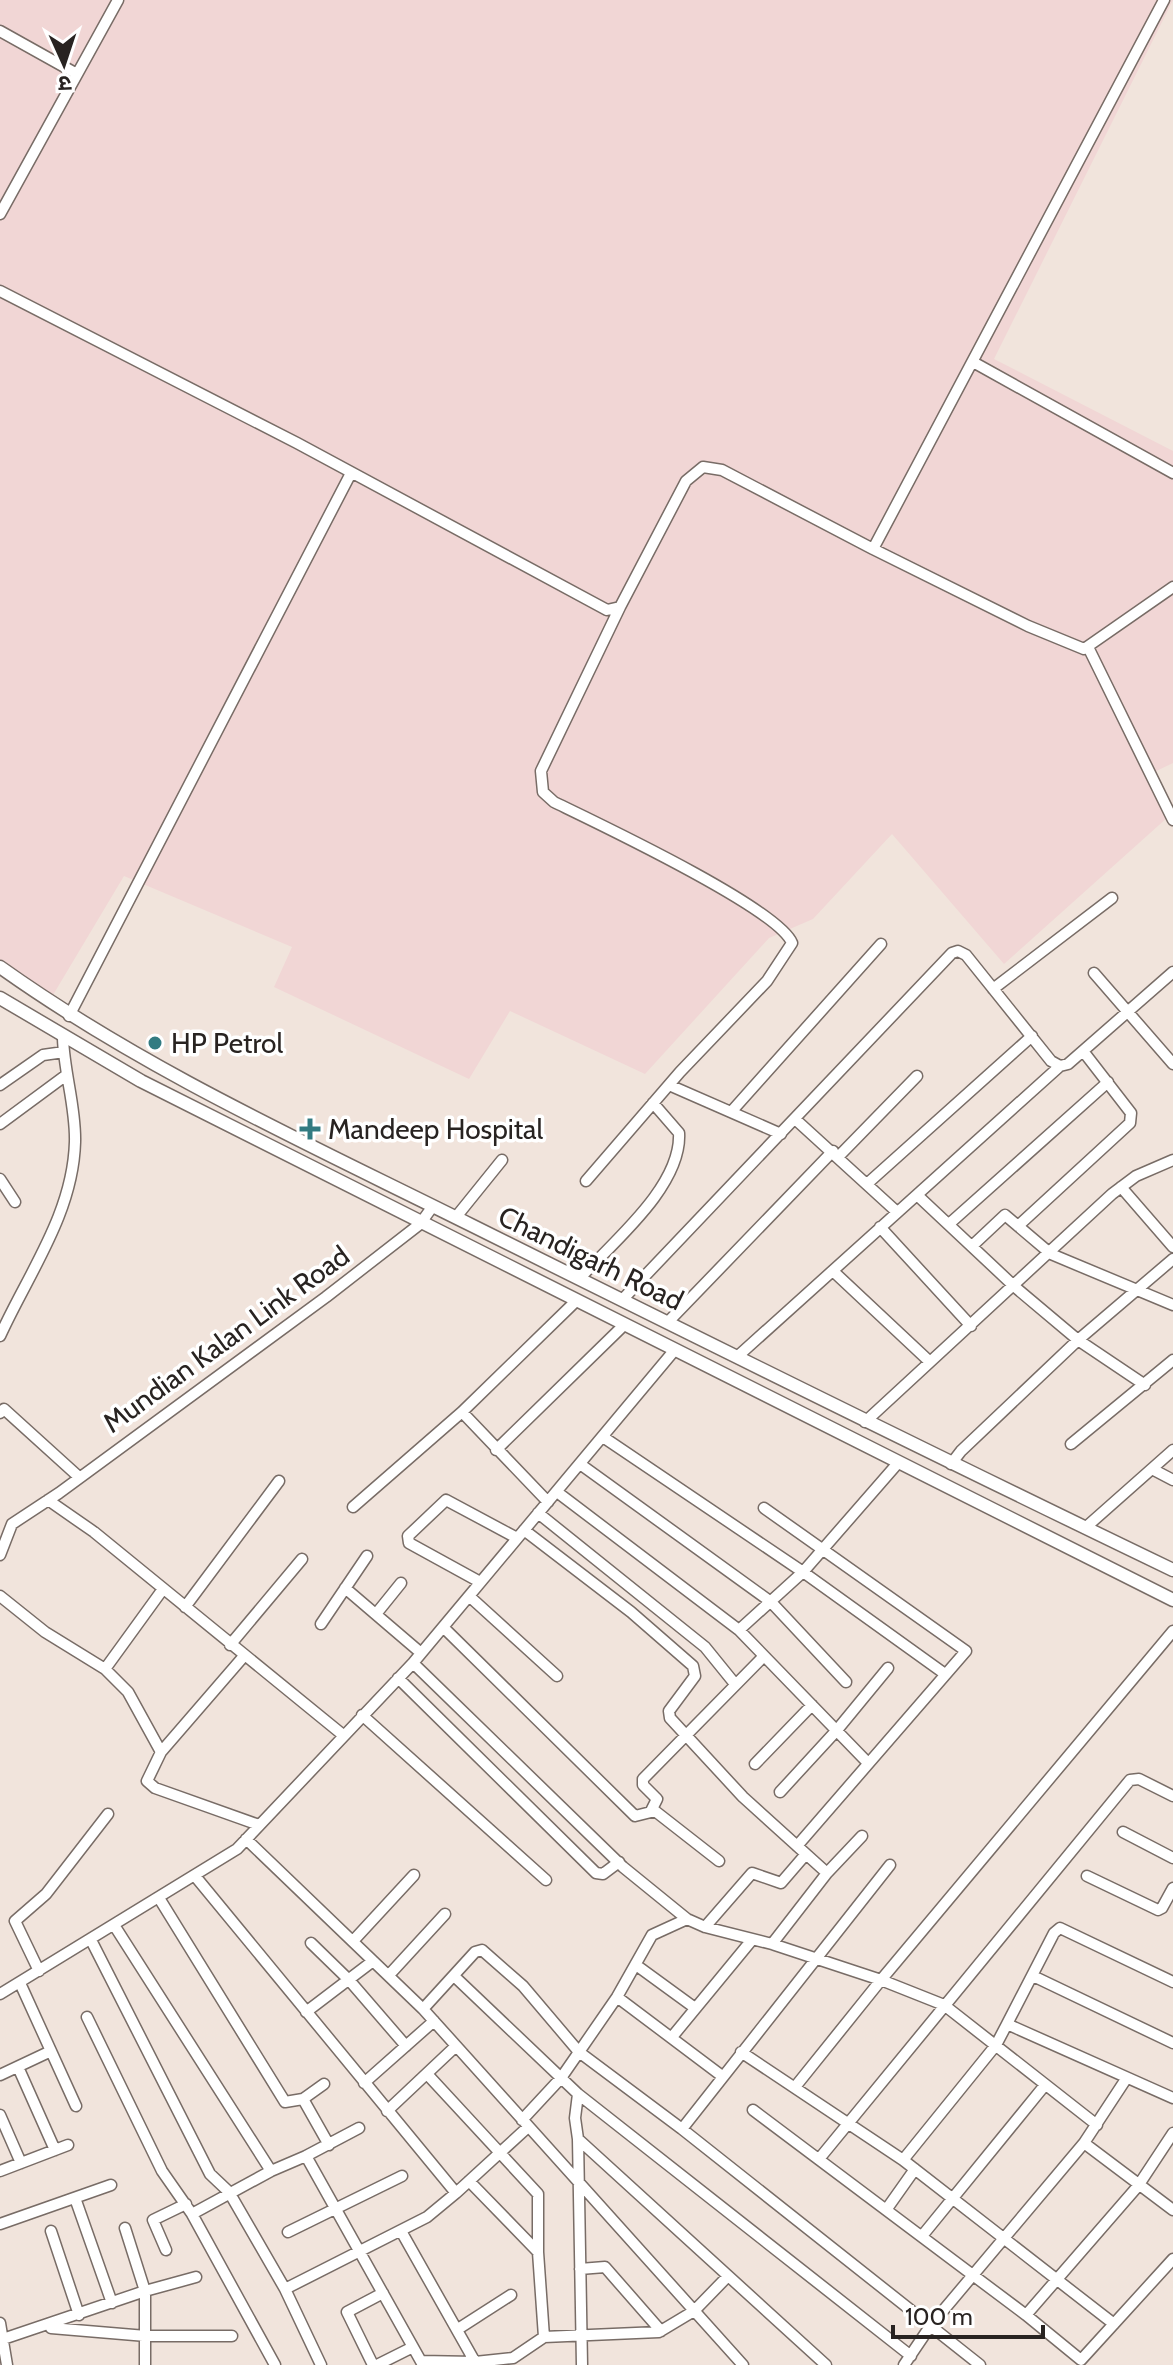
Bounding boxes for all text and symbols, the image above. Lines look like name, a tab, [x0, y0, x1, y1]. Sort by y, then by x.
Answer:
north arrow	[24, 24, 104, 104]
text: उ	[57, 70, 72, 97]
place label: HP Petrol	[171, 1026, 283, 1060]
marker: HP Petrol	[146, 1034, 164, 1052]
place label: Mandeep Hospital	[328, 1112, 544, 1146]
marker: Mandeep Hospital	[299, 1118, 321, 1140]
street label: Chandigarh Road	[493, 1199, 689, 1317]
street label: Mundian Kalan Link Road	[96, 1238, 356, 1440]
scale bar	[893, 2289, 1043, 2339]
text: 100 m	[905, 2302, 973, 2331]

